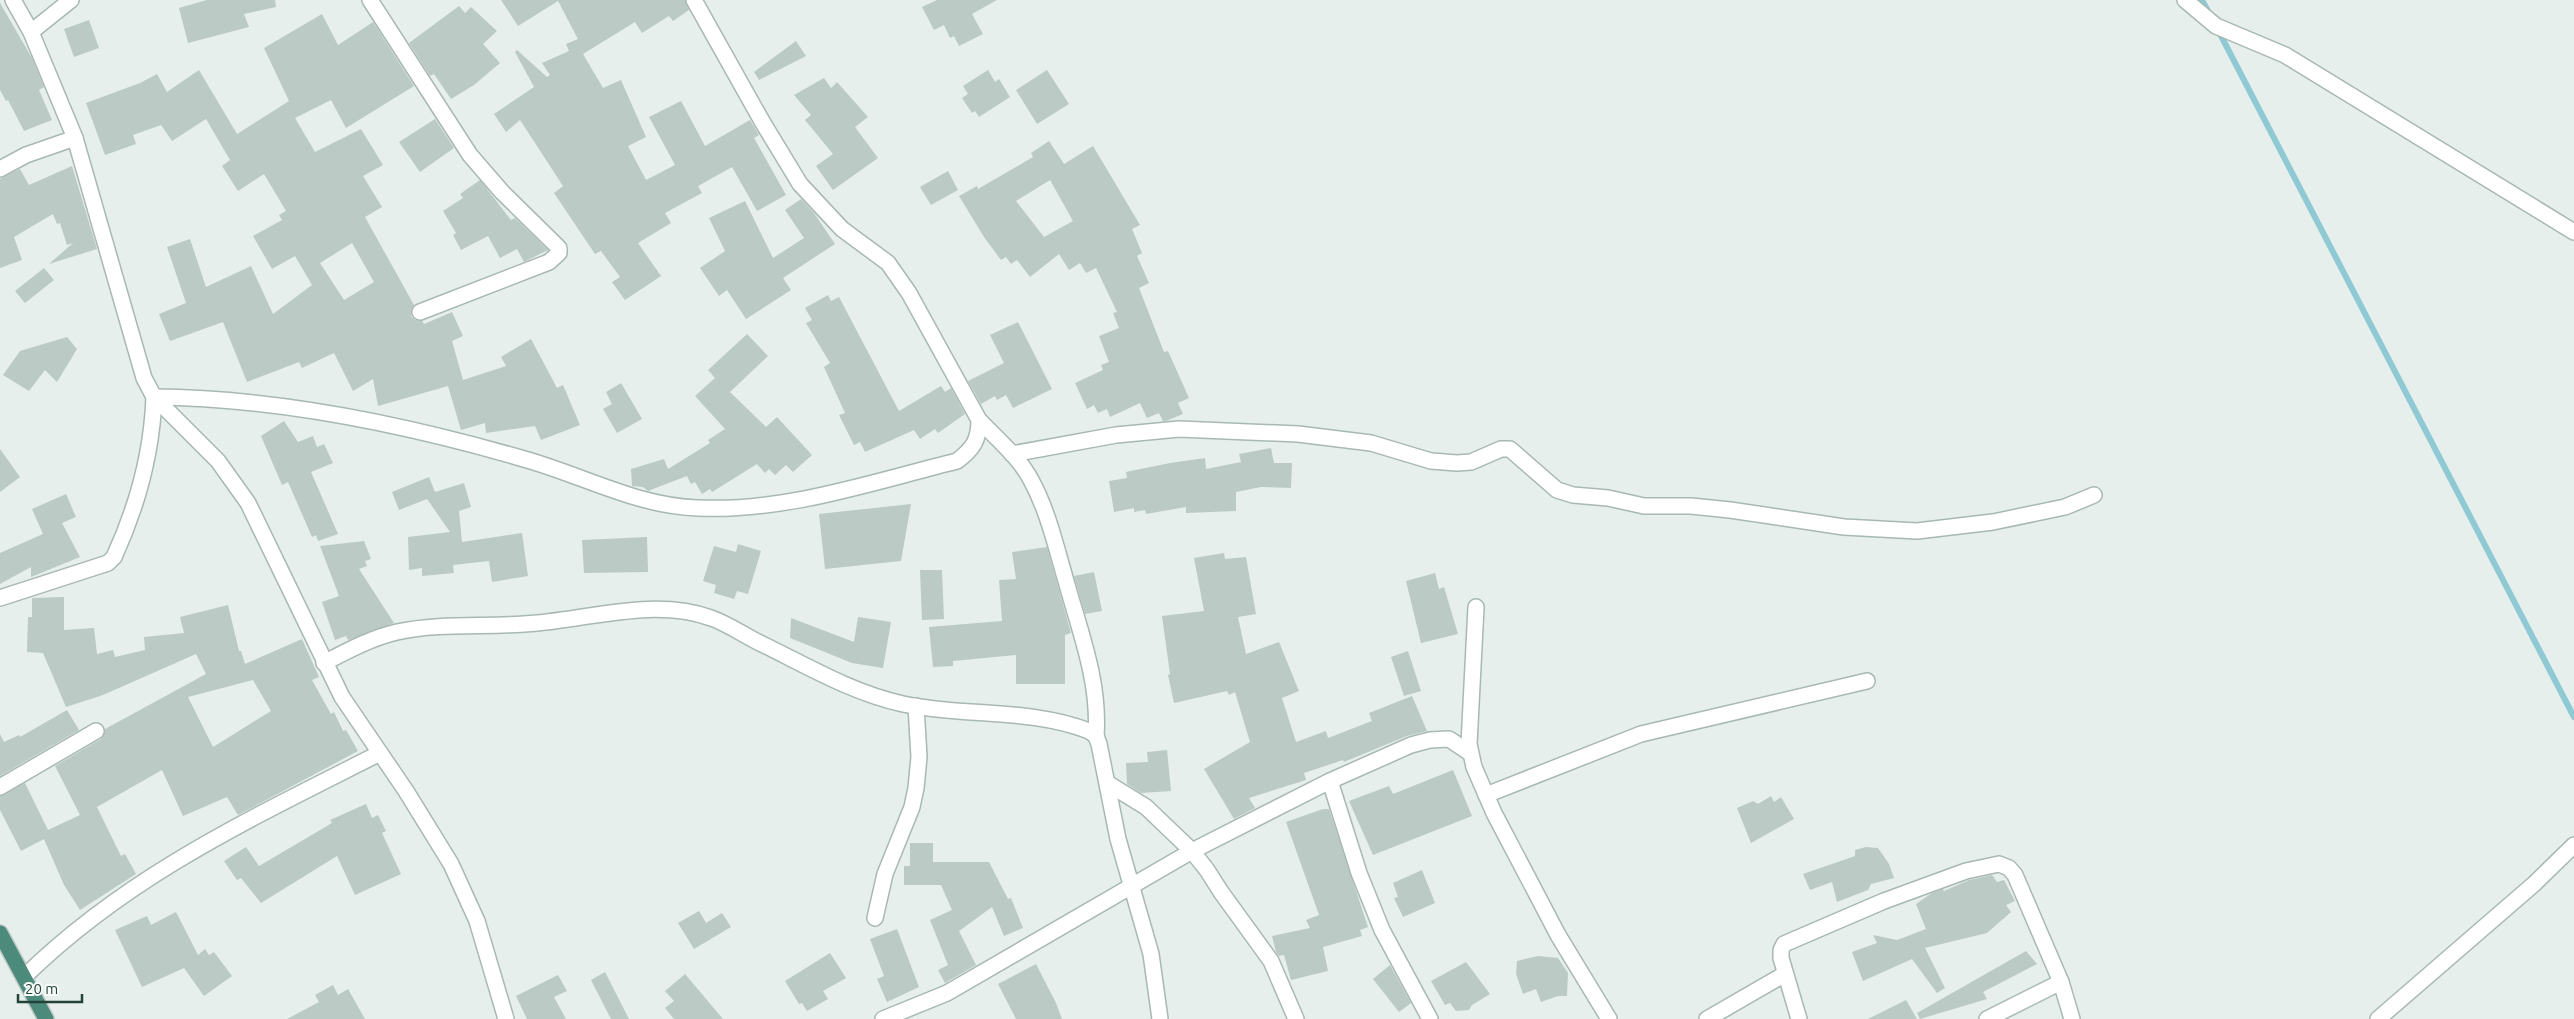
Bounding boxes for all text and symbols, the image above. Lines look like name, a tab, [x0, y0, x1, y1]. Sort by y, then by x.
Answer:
scale bar	[18, 972, 81, 1004]
text: 20 m	[25, 980, 58, 997]

